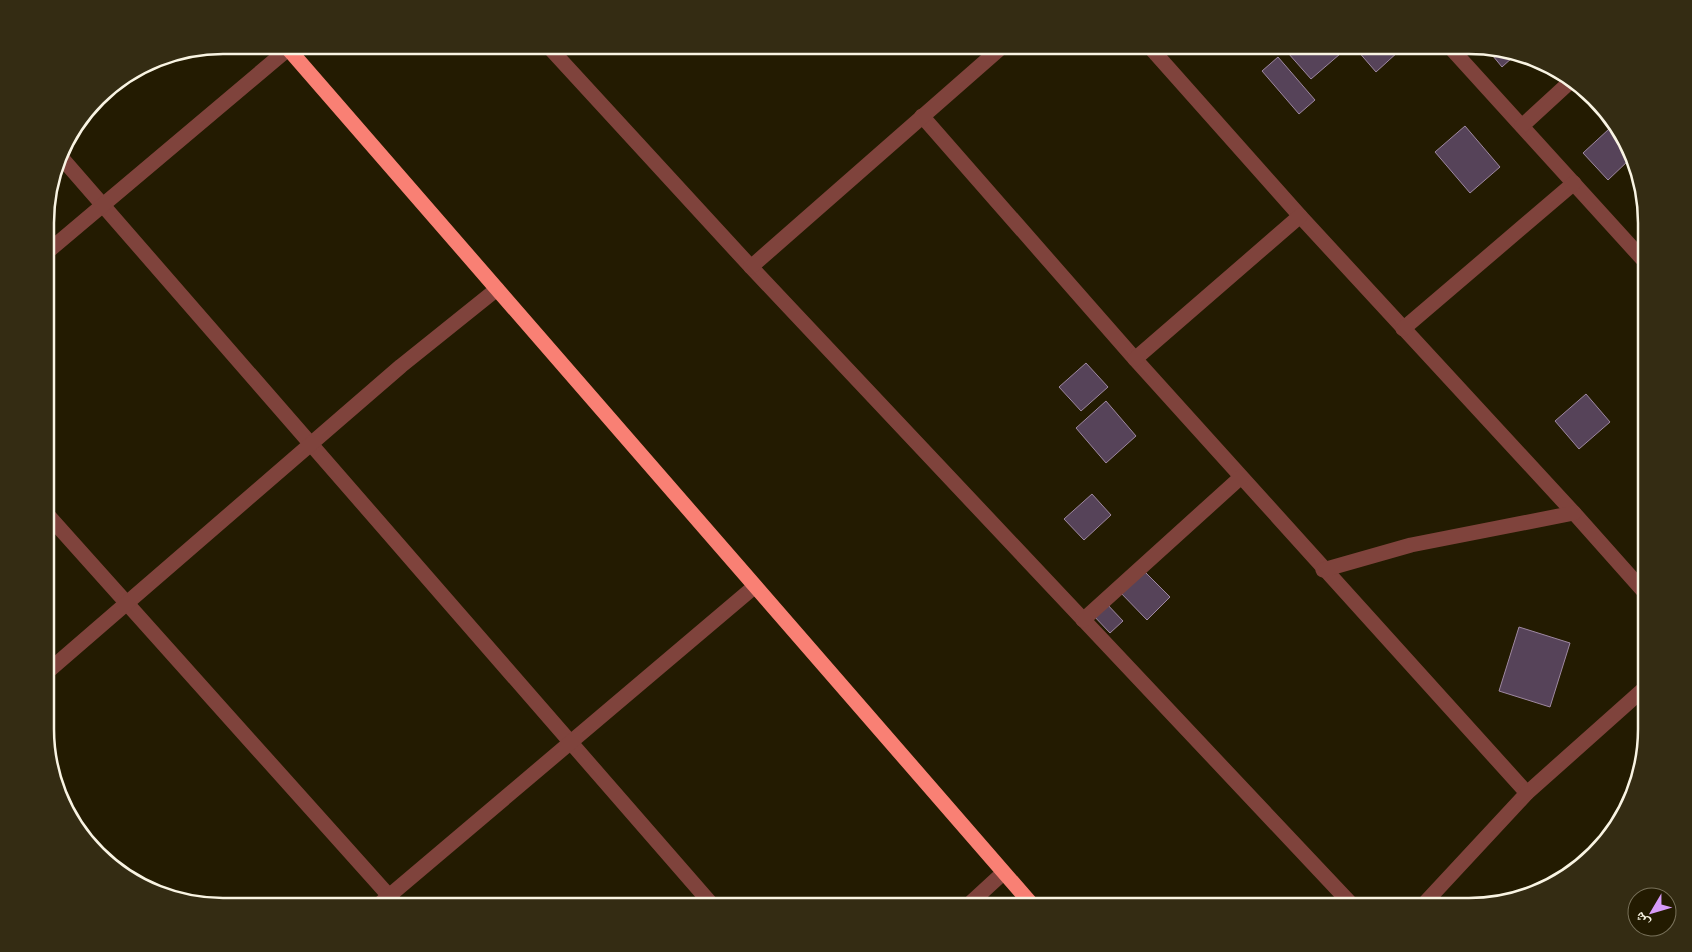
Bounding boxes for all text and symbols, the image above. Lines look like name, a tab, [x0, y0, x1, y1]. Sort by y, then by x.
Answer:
north arrow	[1627, 887, 1677, 937]
text: ش	[1630, 908, 1653, 931]

